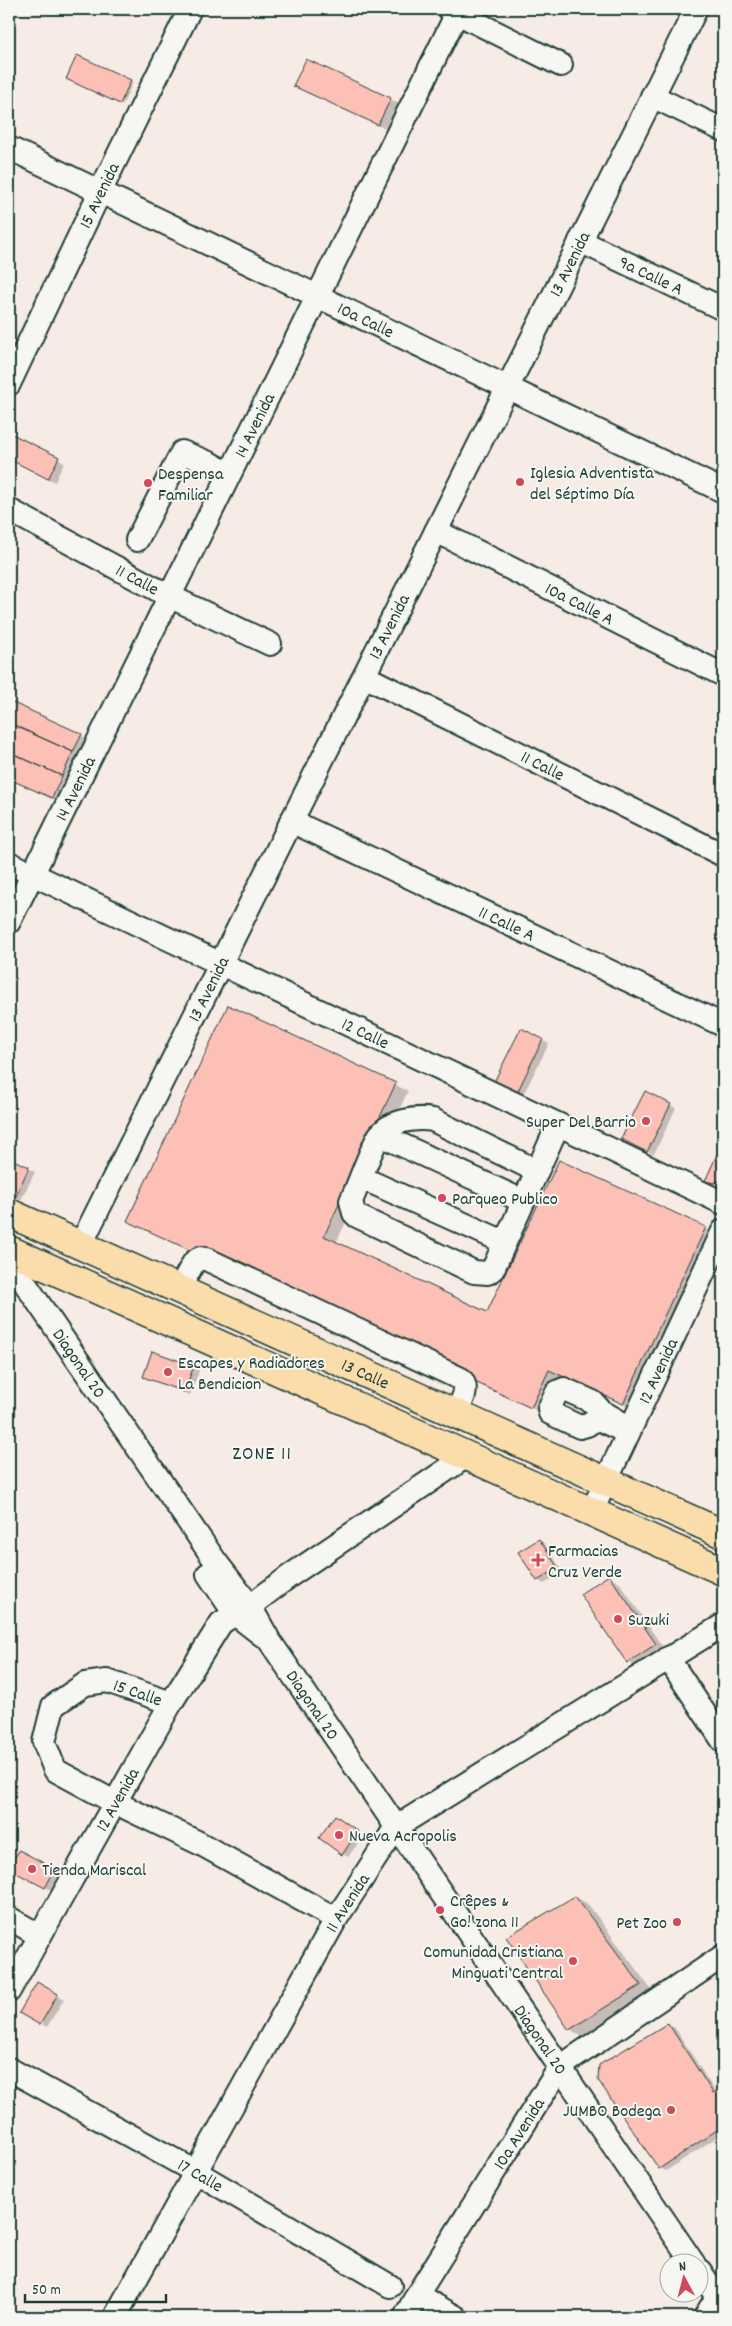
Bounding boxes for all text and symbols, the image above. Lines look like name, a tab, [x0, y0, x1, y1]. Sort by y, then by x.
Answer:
street label: 15 Avenida	[74, 159, 128, 233]
street label: 13 Avenida	[545, 228, 598, 302]
street label: 9a Calle A	[614, 251, 687, 303]
street label: 10a Calle	[332, 297, 397, 346]
street label: 14 Avenida	[230, 389, 283, 463]
place label: Iglesia Adventista del Séptimo Día	[530, 462, 654, 508]
place label: Despensa Familiar	[158, 463, 224, 509]
marker: Iglesia Adventista del Séptimo Día	[514, 476, 526, 488]
marker: Despensa Familiar	[142, 477, 154, 489]
street label: 11 Calle	[110, 559, 163, 603]
street label: 10a Calle A	[540, 578, 618, 633]
street label: 13 Avenida	[364, 590, 418, 664]
street label: 11 Calle	[516, 746, 568, 789]
street label: 14 Avenida	[51, 752, 104, 826]
street label: 11 Calle A	[474, 901, 539, 949]
street label: 13 Avenida	[184, 953, 237, 1027]
street label: 12 Calle	[337, 1013, 392, 1057]
place label: Super Del Barrio	[526, 1111, 636, 1136]
marker: Super Del Barrio	[640, 1115, 652, 1127]
place label: Parqueo Publico	[452, 1188, 558, 1213]
marker: Parqueo Publico	[436, 1192, 448, 1204]
street label: Diagonal 20	[45, 1325, 110, 1405]
street label: 12 Avenida	[634, 1334, 686, 1409]
place label: Escapes y Radiadores La Bendicion	[178, 1352, 325, 1398]
street label: 13 Calle	[337, 1354, 393, 1397]
marker: Escapes y Radiadores La Bendicion	[162, 1366, 174, 1378]
district label: ZONE 11	[232, 1441, 292, 1469]
place label: Farmacias Cruz Verde	[548, 1540, 622, 1586]
marker: Farmacias Cruz Verde	[532, 1554, 544, 1566]
place label: Suzuki	[628, 1609, 669, 1634]
marker: Suzuki	[612, 1613, 624, 1625]
street label: Diagonal 20	[278, 1666, 344, 1746]
street label: 15 Calle	[109, 1674, 165, 1714]
street label: 12 Avenida	[91, 1763, 147, 1837]
place label: Nueva Acropolis	[349, 1825, 457, 1850]
marker: Nueva Acropolis	[333, 1829, 345, 1841]
place label: Tienda Mariscal	[42, 1859, 147, 1884]
marker: Tienda Mariscal	[26, 1863, 38, 1875]
street label: 11 Avenida	[321, 1869, 378, 1938]
place label: Crêpes & Go! zona 11	[450, 1890, 519, 1936]
marker: Crêpes & Go! zona 11	[434, 1904, 446, 1916]
place label: Pet Zoo	[616, 1912, 667, 1937]
marker: Pet Zoo	[671, 1916, 683, 1928]
place label: Comunidad Cristiana Minguati Central	[423, 1941, 564, 1987]
marker: Comunidad Cristiana Minguati Central	[567, 1955, 579, 1967]
street label: Diagonal 20	[506, 2001, 572, 2081]
street label: 10a Avenida	[489, 2094, 553, 2175]
place label: JUMBO Bodega	[563, 2100, 662, 2125]
marker: JUMBO Bodega	[665, 2104, 677, 2116]
street label: 17 Calle	[172, 2154, 227, 2200]
north arrow	[660, 2254, 710, 2304]
text: N	[678, 2257, 687, 2277]
scale bar	[25, 2271, 166, 2303]
text: 50 m	[32, 2280, 61, 2302]

